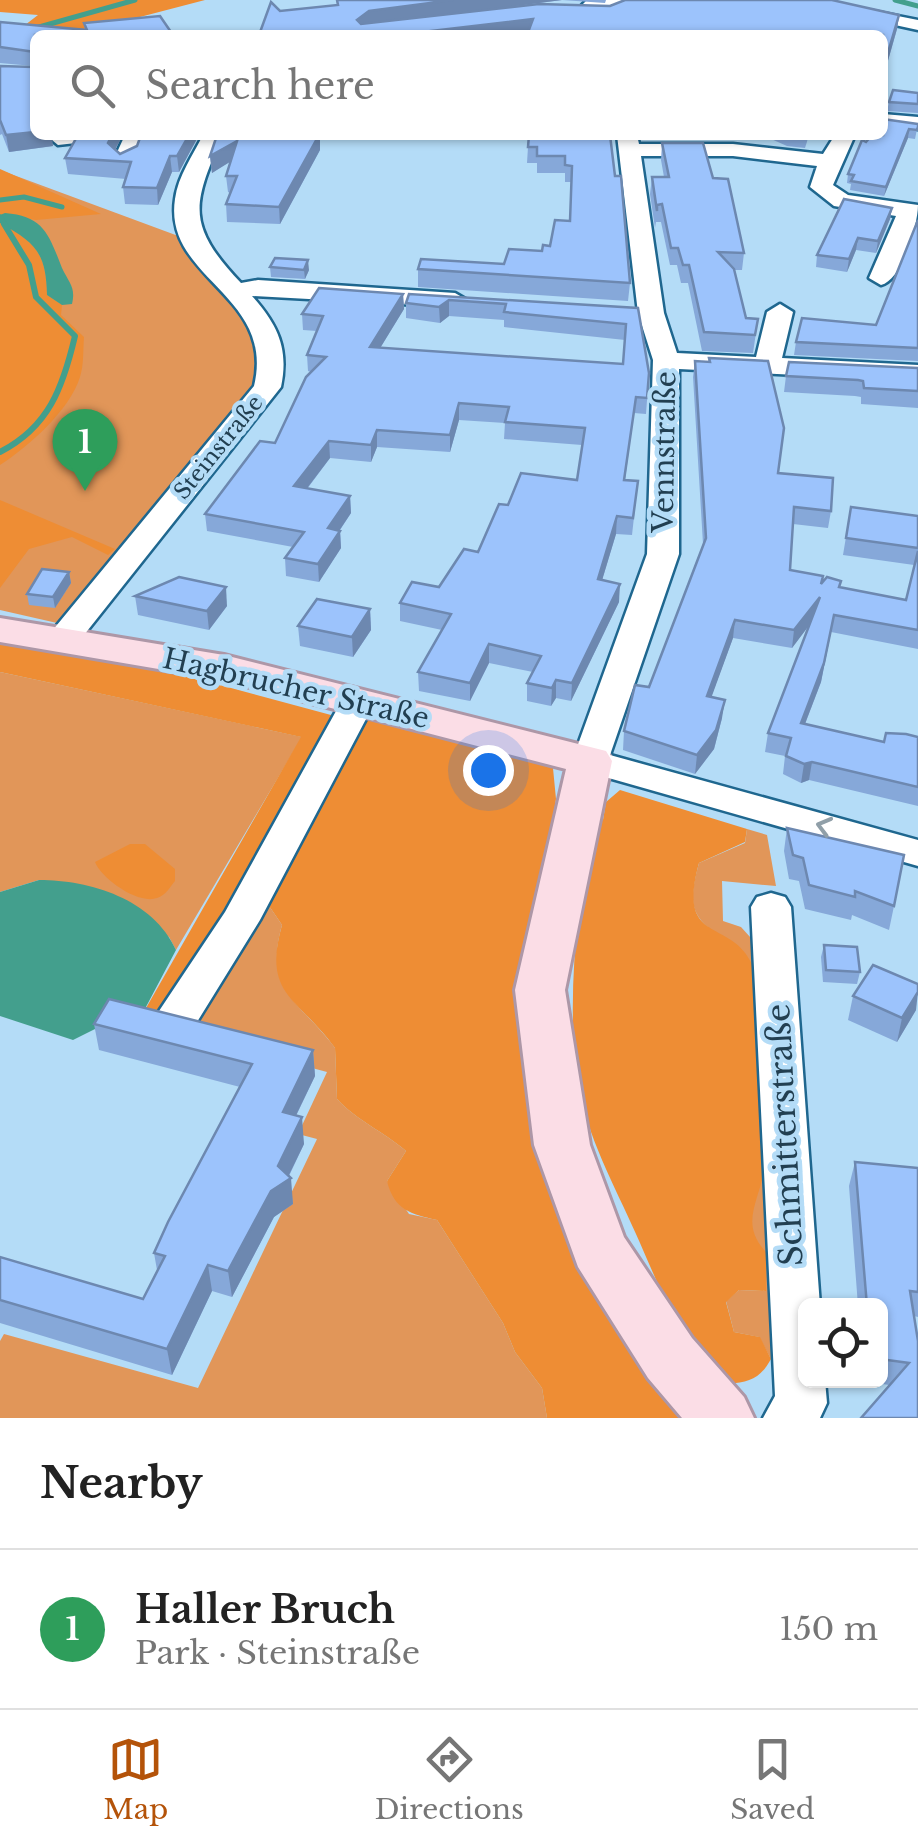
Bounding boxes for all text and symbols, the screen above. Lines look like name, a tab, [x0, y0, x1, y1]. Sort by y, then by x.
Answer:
search box	[30, 30, 888, 140]
icon: search	[65, 58, 120, 113]
text: Search here	[145, 62, 375, 109]
street label: Vennstraße	[646, 371, 683, 534]
street label: Steinstraße	[168, 390, 269, 505]
pin: 1	[52, 408, 118, 491]
street label: Hagbrucher Straße	[159, 641, 432, 736]
your location	[463, 745, 514, 796]
one-way arrow	[816, 817, 833, 838]
street label: Schmitterstraße	[758, 1003, 812, 1267]
map controls	[798, 1298, 888, 1388]
button: locate	[798, 1298, 888, 1388]
text: Nearby	[40, 1457, 203, 1509]
text: Haller Bruch	[135, 1586, 395, 1633]
text: 1	[66, 1609, 79, 1649]
text: 150 m	[779, 1609, 878, 1649]
text: Park · Steinstraße	[135, 1633, 420, 1673]
tab: Map	[103, 1732, 168, 1827]
tab: Directions	[375, 1732, 524, 1827]
tab: Saved	[730, 1732, 815, 1827]

